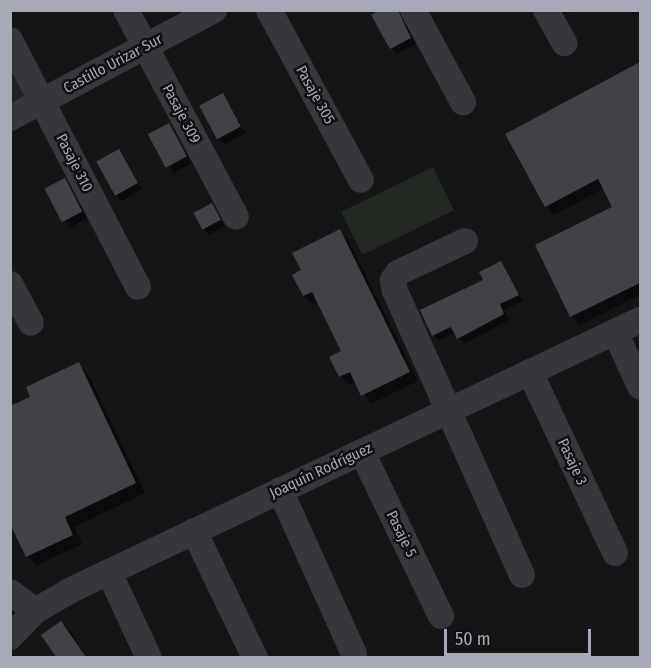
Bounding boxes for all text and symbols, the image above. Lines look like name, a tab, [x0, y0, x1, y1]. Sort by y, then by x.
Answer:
street label: Castillo Urizar Sur	[61, 30, 165, 98]
street label: Pasaje 305	[292, 63, 338, 127]
street label: Pasaje 309	[158, 81, 204, 147]
street label: Pasaje 310	[52, 131, 96, 195]
street label: Pasaje 3	[553, 436, 591, 488]
street label: Joaquín Rodríguez	[267, 439, 375, 503]
street label: Pasaje 5	[382, 508, 420, 560]
scale bar	[447, 617, 594, 655]
text: 50 m	[455, 628, 491, 650]

